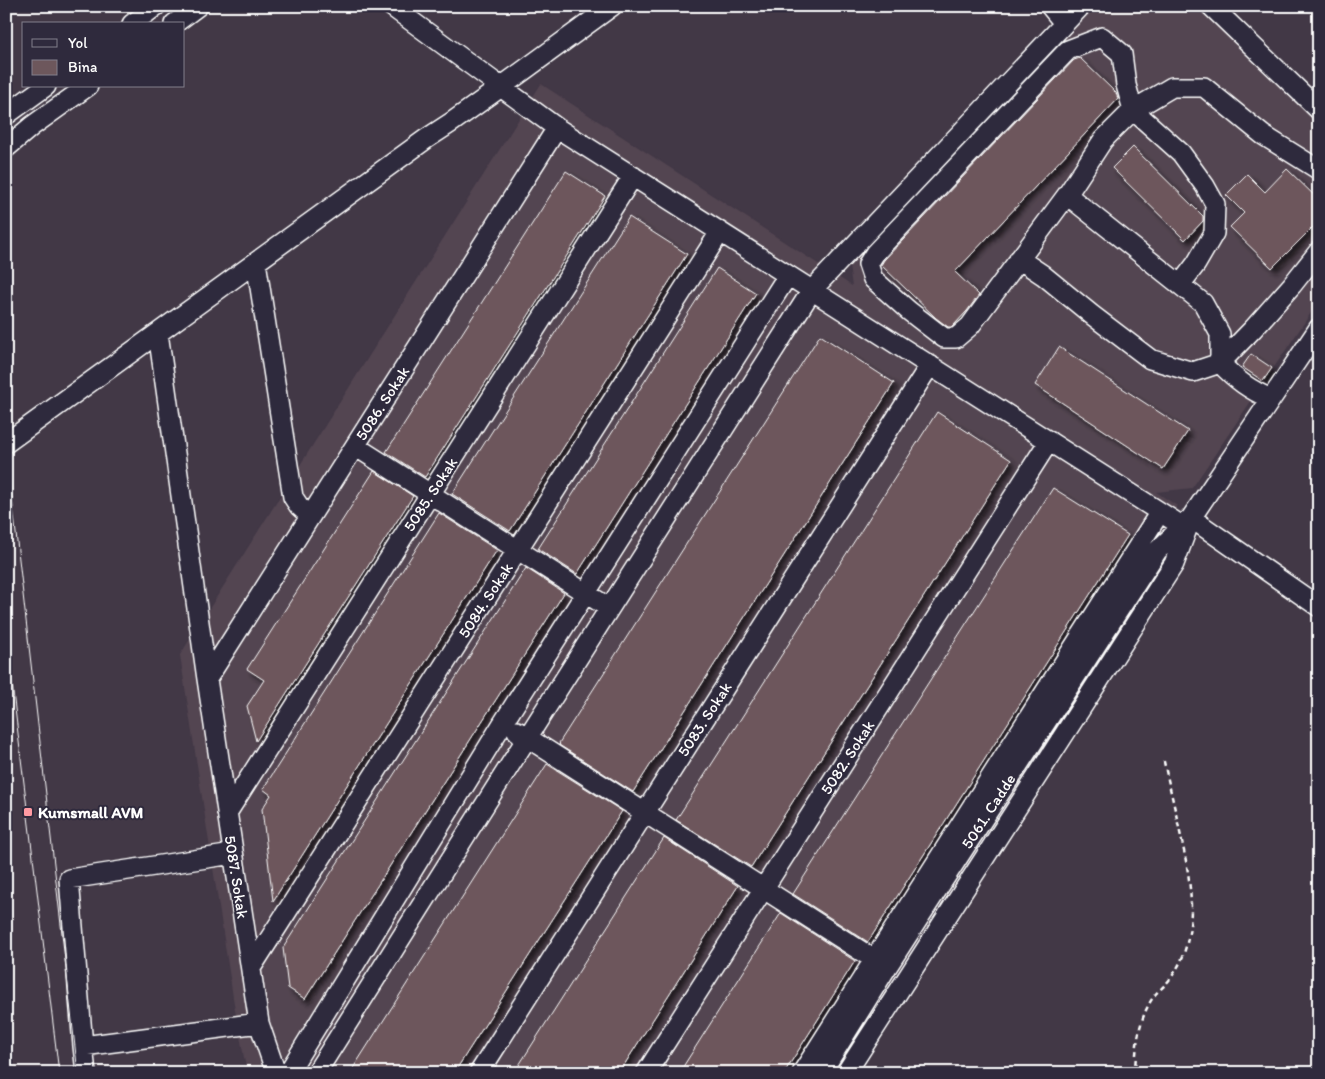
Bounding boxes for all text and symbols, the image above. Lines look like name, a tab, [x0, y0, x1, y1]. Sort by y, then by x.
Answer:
legend	[22, 22, 185, 88]
text: Yol	[68, 34, 88, 52]
text: Bina	[68, 58, 98, 76]
street label: 5086. Sokak	[351, 363, 413, 444]
street label: 5085. Sokak	[399, 454, 461, 535]
street label: 5084. Sokak	[454, 559, 517, 641]
street label: 5083. Sokak	[673, 679, 735, 760]
street label: 5082. Sokak	[816, 717, 878, 798]
street label: 5061. Cadde	[957, 770, 1020, 852]
place label: Kumsmall AVM	[38, 803, 144, 822]
marker: Kumsmall AVM	[22, 806, 34, 818]
street label: 5087. Sokak	[221, 834, 252, 920]

